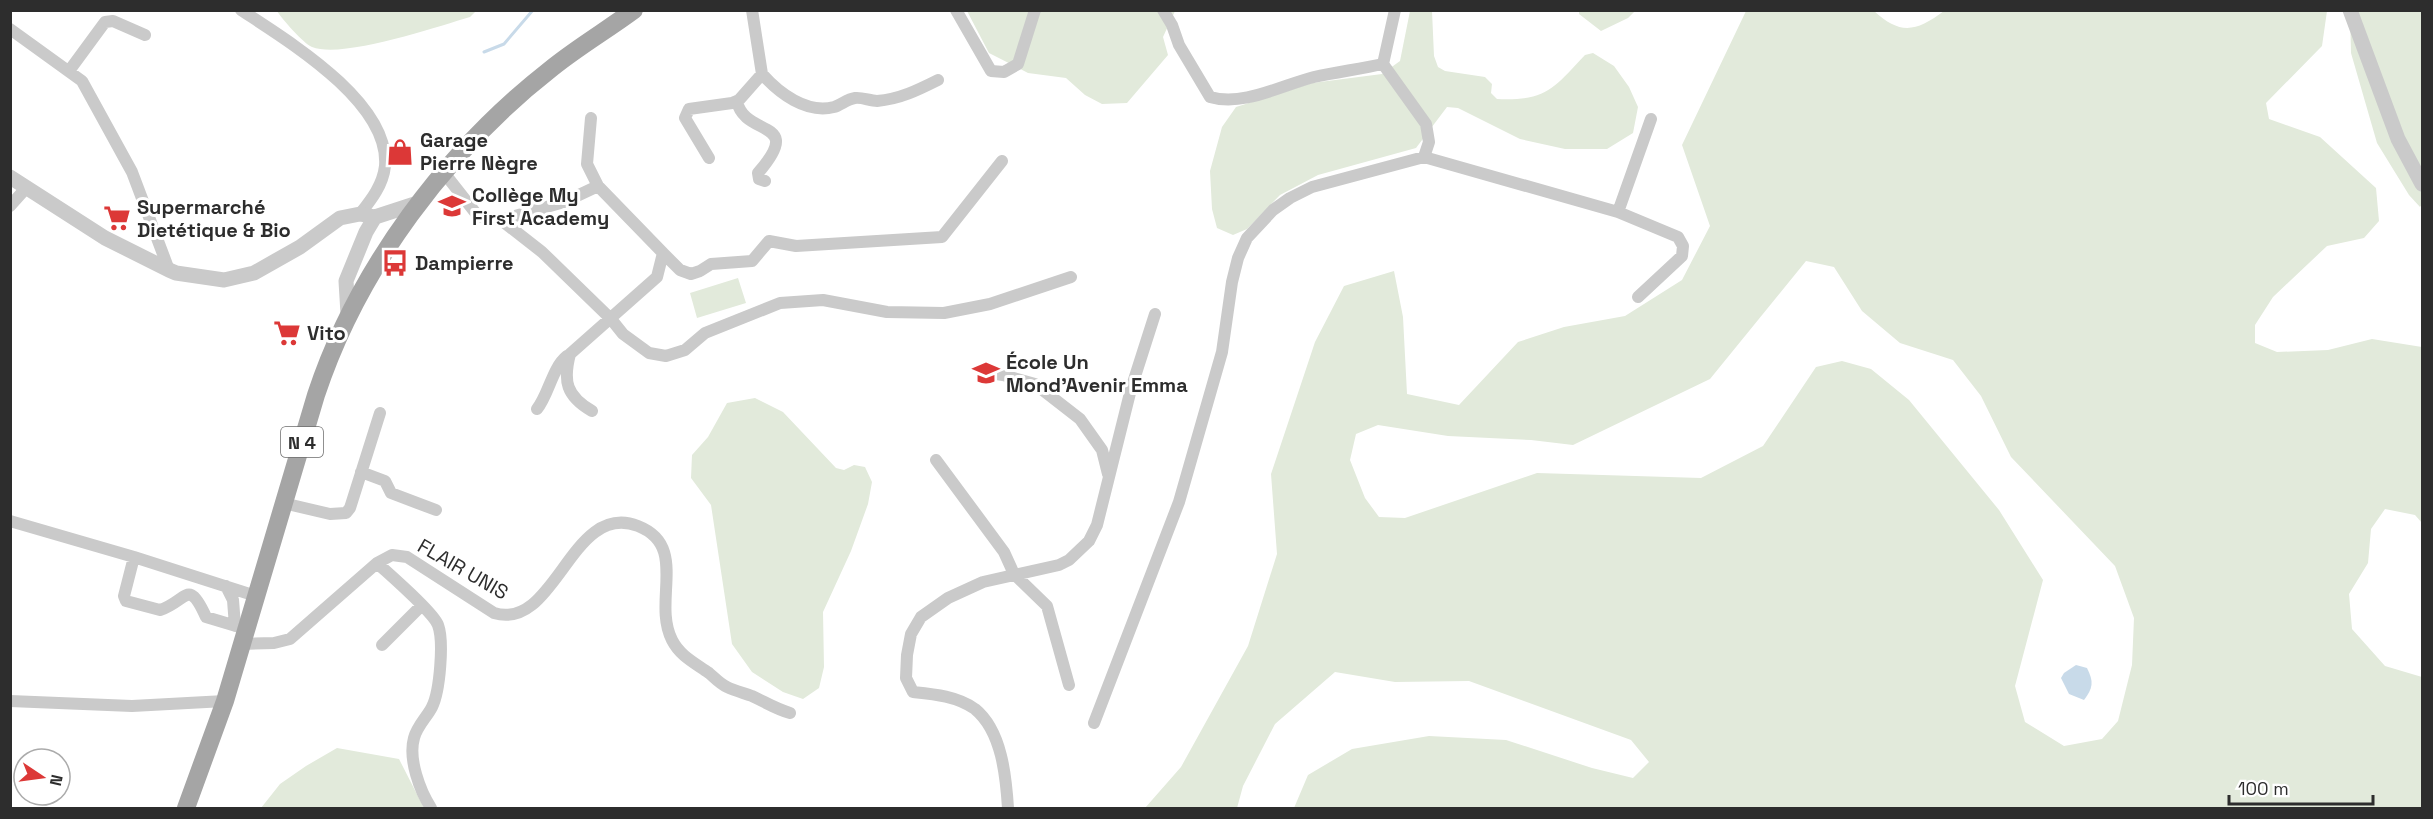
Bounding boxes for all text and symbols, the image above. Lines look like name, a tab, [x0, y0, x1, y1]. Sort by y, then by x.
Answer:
place label: Garage Pierre Nègre	[420, 127, 538, 176]
shop icon: Garage Pierre Nègre	[385, 137, 415, 167]
place label: Collège My First Academy	[472, 182, 609, 231]
school or university icon: Collège My First Academy	[437, 191, 467, 221]
place label: Supermarché Dietétique & Bio	[137, 194, 291, 243]
supermarket icon: Supermarché Dietétique & Bio	[102, 203, 132, 233]
bus stop icon: Dampierre	[380, 248, 410, 278]
place label: Dampierre	[415, 250, 514, 276]
supermarket icon: Vito	[272, 318, 302, 348]
place label: Vito	[307, 320, 346, 346]
place label: École Un Mond'Avenir Emma	[1006, 349, 1188, 398]
school or university icon: École Un Mond'Avenir Emma	[971, 358, 1001, 388]
road number: N 4	[281, 427, 323, 457]
street label: FLAIR UNIS	[413, 533, 513, 605]
north arrow	[12, 747, 72, 807]
scale bar	[2229, 768, 2373, 806]
text: N	[45, 773, 68, 788]
text: 100 m	[2238, 777, 2289, 800]

